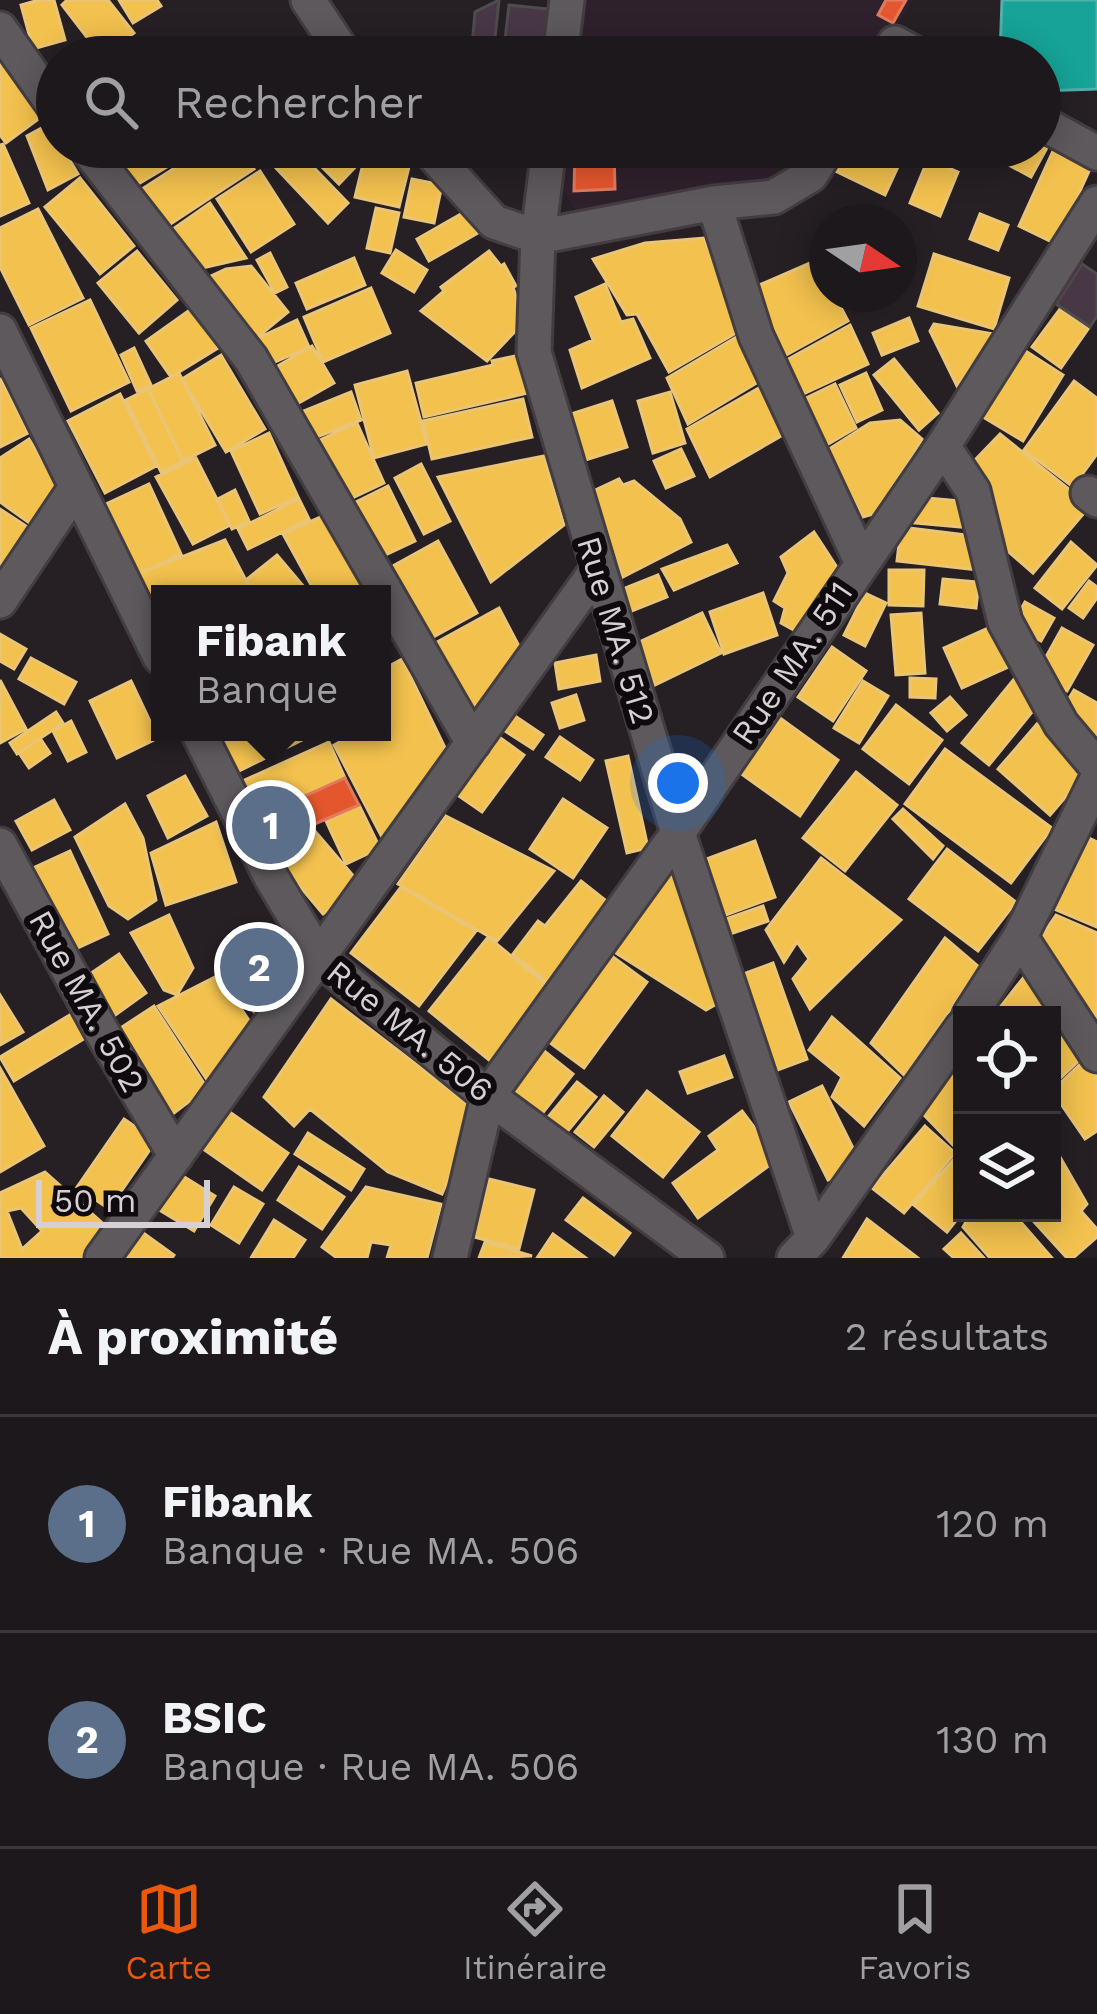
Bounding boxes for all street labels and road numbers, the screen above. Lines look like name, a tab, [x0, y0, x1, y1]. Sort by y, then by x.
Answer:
street label: Rue MA. 512	[569, 532, 663, 728]
street label: Rue MA. 511	[723, 574, 861, 752]
street label: Rue MA. 502	[21, 903, 153, 1099]
street label: Rue MA. 506	[319, 952, 501, 1110]

